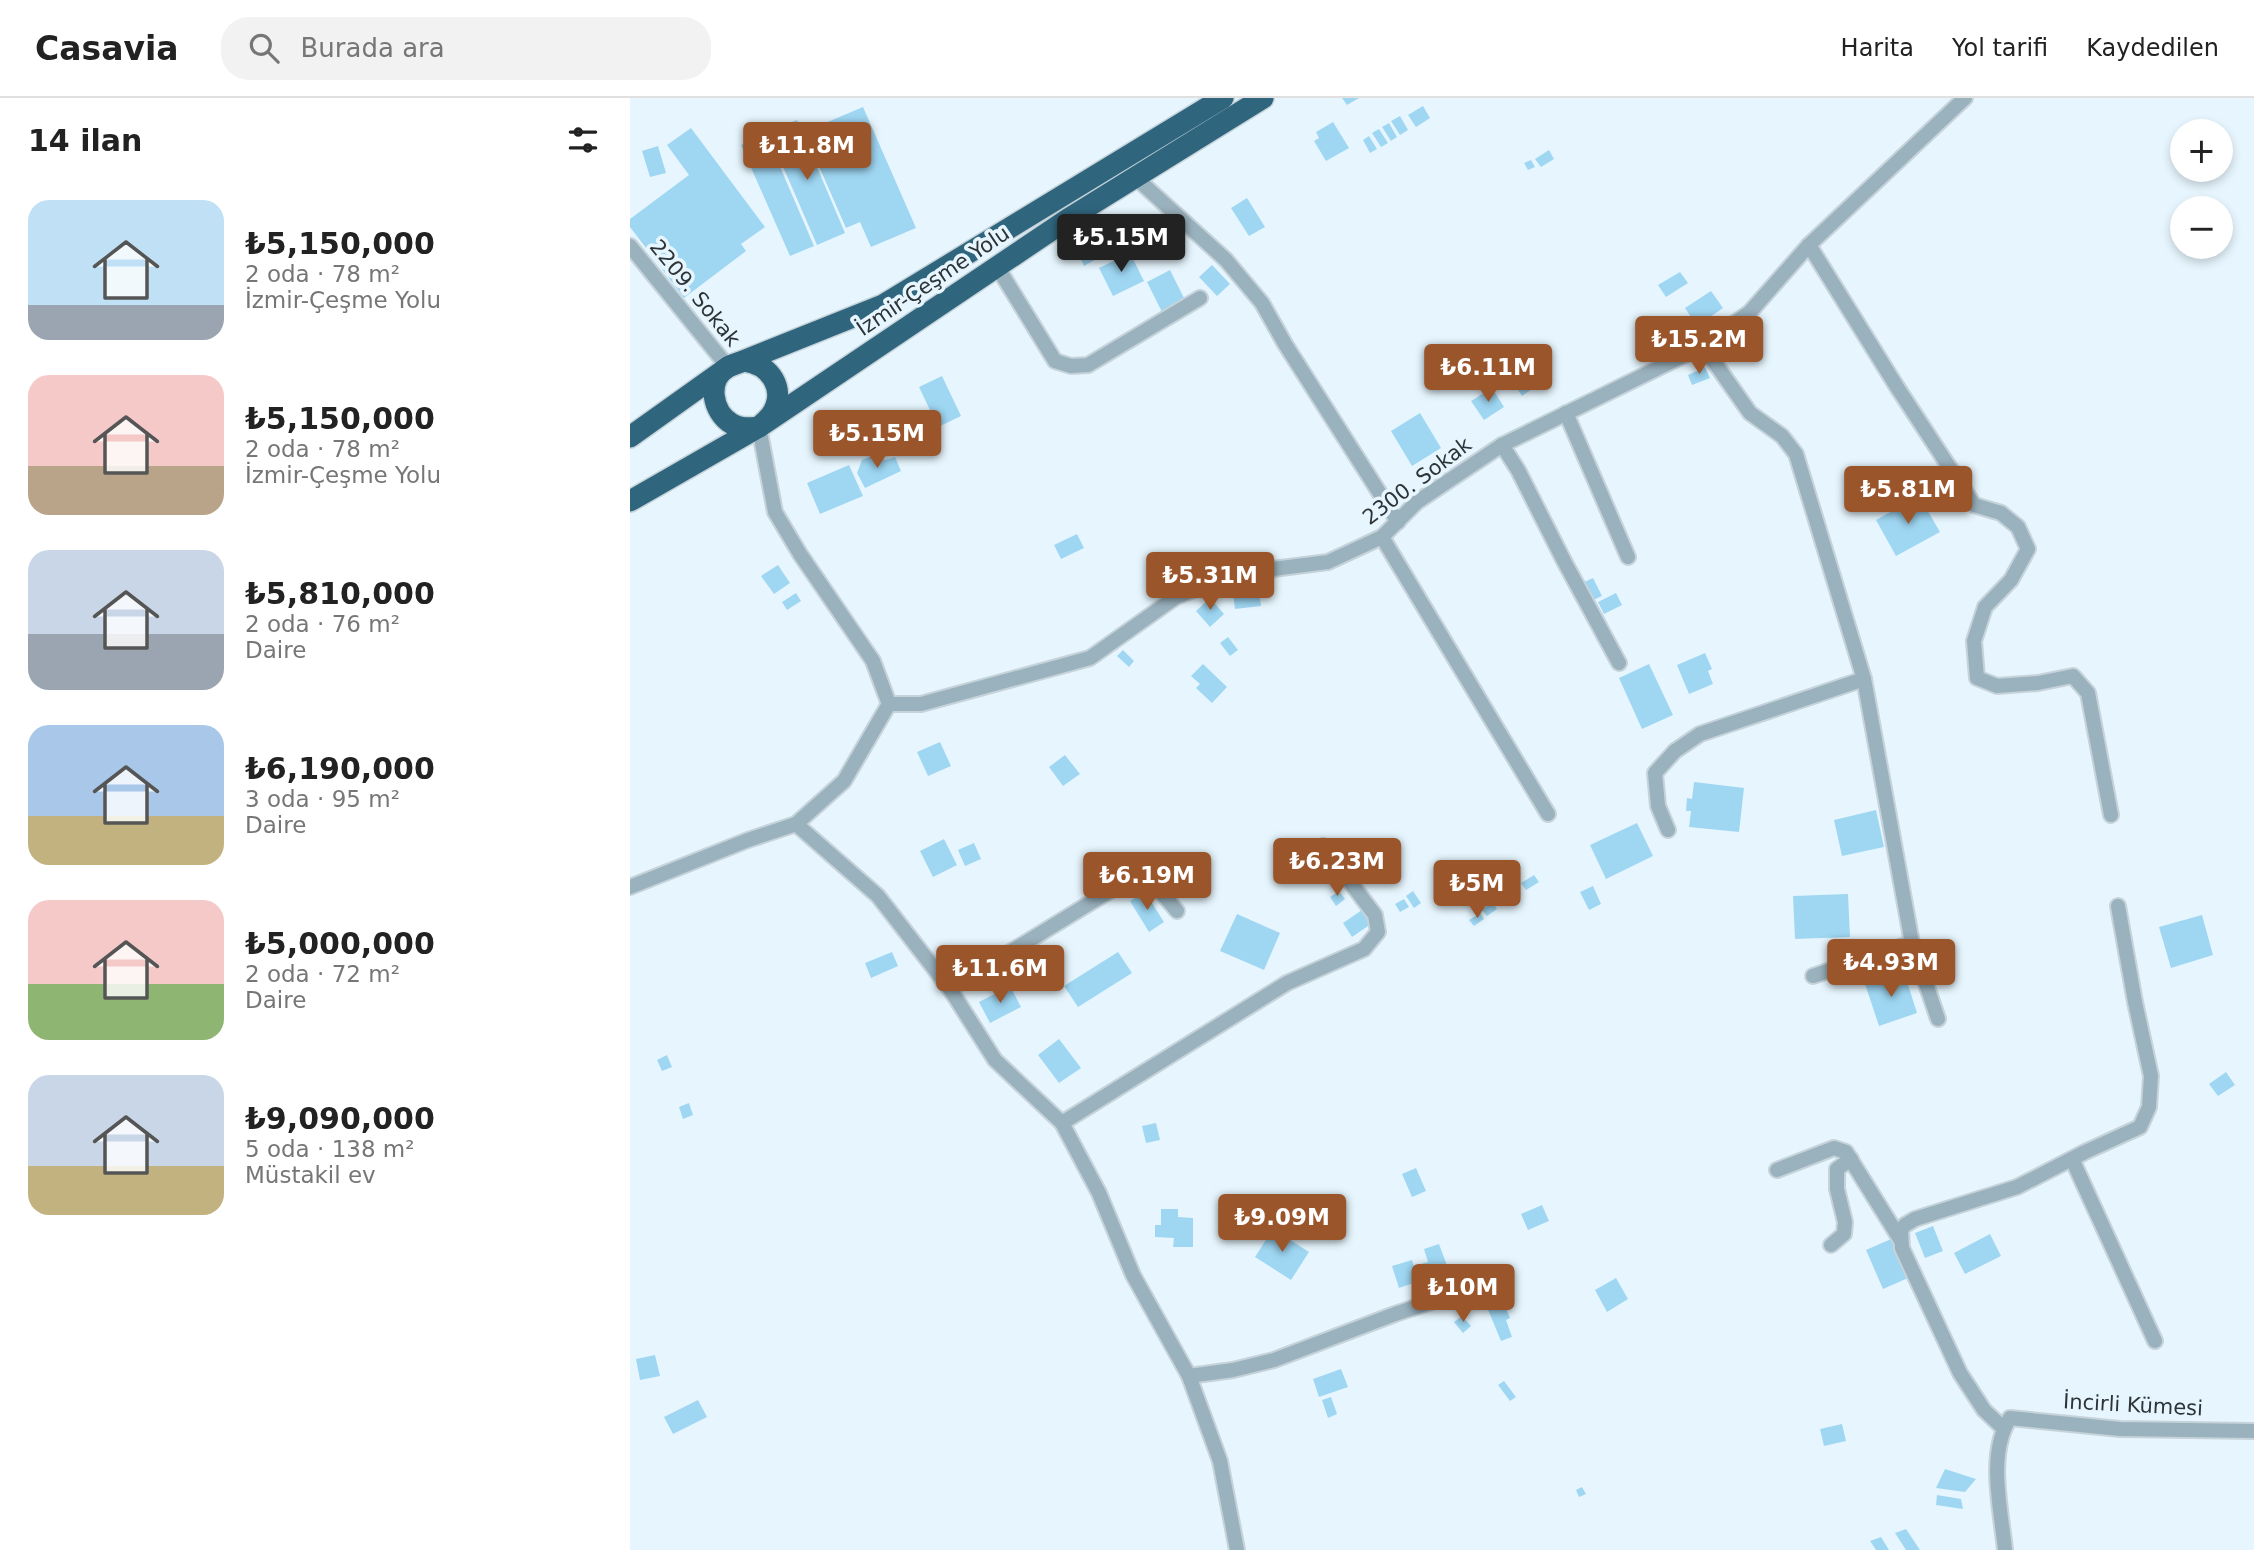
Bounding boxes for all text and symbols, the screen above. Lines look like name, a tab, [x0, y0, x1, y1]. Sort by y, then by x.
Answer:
search box	[221, 17, 711, 80]
text: Casavia	[35, 29, 179, 68]
icon: search	[245, 29, 283, 67]
text: Burada ara	[301, 33, 445, 63]
text: Harita	[1841, 34, 1914, 62]
text: Yol tarifi	[1952, 34, 2048, 62]
text: Kaydedilen	[2086, 34, 2219, 62]
map controls	[2170, 119, 2233, 259]
button: +	[2170, 119, 2233, 182]
icon: filters	[564, 121, 602, 159]
pin: ₺11.8M	[750, 122, 864, 182]
text: 14 ilan	[28, 123, 142, 158]
text: ₺11.8M	[759, 132, 855, 158]
button: −	[2170, 196, 2233, 259]
pin: ₺5.15M	[1064, 214, 1178, 274]
street label: İzmir-Çeşme Yolu	[852, 220, 1014, 341]
text: ₺5.15M	[1073, 224, 1169, 250]
text: ₺5,150,000	[245, 226, 435, 261]
icon: home	[84, 228, 168, 312]
street label: 2209. Sokak	[645, 235, 746, 352]
text: 2 oda · 78 m²	[245, 261, 400, 287]
text: İzmir-Çeşme Yolu	[245, 287, 441, 313]
pin: ₺15.2M	[1642, 316, 1756, 376]
text: ₺15.2M	[1651, 326, 1747, 352]
pin: ₺6.11M	[1431, 344, 1545, 404]
text: ₺6.11M	[1440, 354, 1536, 380]
text: ₺5,150,000	[245, 401, 435, 436]
icon: home	[84, 403, 168, 487]
pin: ₺5.15M	[820, 410, 934, 470]
text: ₺5.15M	[829, 420, 925, 446]
street label: 2300. Sokak	[1358, 432, 1477, 530]
text: 2 oda · 78 m²	[245, 436, 400, 462]
text: İzmir-Çeşme Yolu	[245, 462, 441, 488]
pin: ₺5.81M	[1851, 466, 1965, 526]
text: ₺5.81M	[1860, 476, 1956, 502]
pin: ₺5.31M	[1153, 552, 1267, 612]
text: ₺5.31M	[1162, 562, 1258, 588]
text: ₺5,810,000	[245, 576, 435, 611]
icon: home	[84, 578, 168, 662]
text: 2 oda · 76 m²	[245, 611, 400, 637]
text: Daire	[245, 637, 306, 663]
text: ₺6,190,000	[245, 751, 435, 786]
icon: home	[84, 753, 168, 837]
text: 3 oda · 95 m²	[245, 786, 400, 812]
text: Daire	[245, 812, 306, 838]
pin: ₺6.23M	[1280, 838, 1394, 898]
text: ₺6.23M	[1289, 848, 1385, 874]
pin: ₺6.19M	[1090, 852, 1204, 912]
pin: ₺5M	[1443, 860, 1511, 920]
text: ₺6.19M	[1099, 862, 1195, 888]
text: ₺5M	[1450, 870, 1504, 896]
text: ₺5,000,000	[245, 926, 435, 961]
icon: home	[84, 928, 168, 1012]
pin: ₺4.93M	[1834, 940, 1948, 999]
pin: ₺11.6M	[943, 946, 1057, 1005]
text: ₺4.93M	[1843, 949, 1939, 975]
text: ₺11.6M	[952, 955, 1048, 981]
text: 2 oda · 72 m²	[245, 961, 400, 987]
text: Daire	[245, 987, 306, 1013]
text: ₺9,090,000	[245, 1101, 435, 1136]
icon: home	[84, 1103, 168, 1187]
text: 5 oda · 138 m²	[245, 1136, 414, 1162]
text: Müstakil ev	[245, 1162, 376, 1188]
pin: ₺9.09M	[1225, 1194, 1339, 1254]
text: ₺9.09M	[1234, 1204, 1330, 1230]
pin: ₺10M	[1422, 1264, 1504, 1324]
text: ₺10M	[1428, 1274, 1498, 1300]
street label: İncirli Kümesi	[2062, 1388, 2204, 1421]

